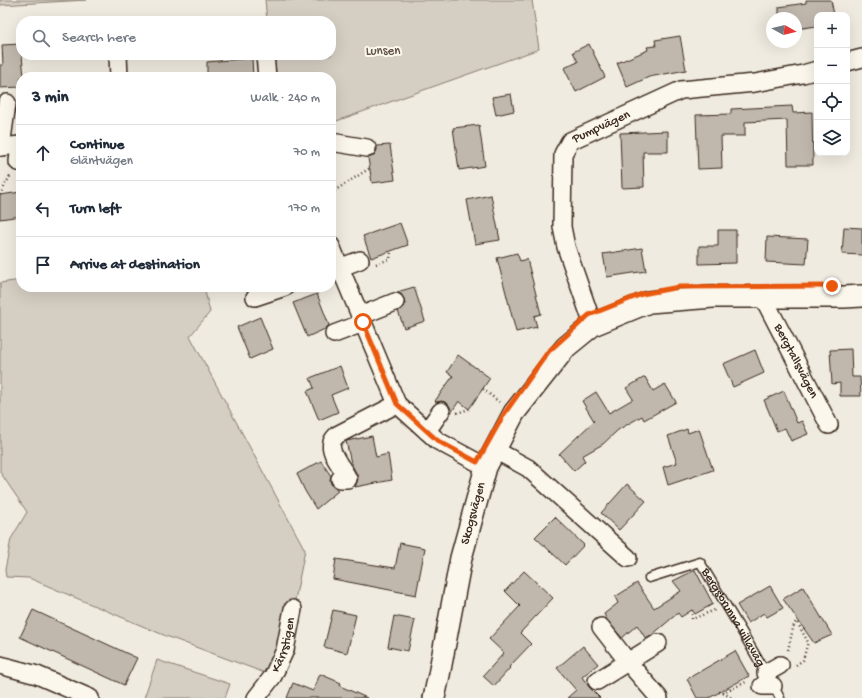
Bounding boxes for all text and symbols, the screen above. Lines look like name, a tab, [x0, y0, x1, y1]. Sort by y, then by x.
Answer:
north arrow	[766, 12, 802, 48]
map controls	[814, 12, 850, 156]
button: +	[814, 12, 850, 48]
search box	[16, 16, 336, 60]
icon: search	[30, 27, 52, 49]
text: Search here	[62, 29, 136, 47]
park label: Lunsen	[366, 44, 401, 59]
button: −	[814, 48, 850, 84]
button: locate	[814, 84, 850, 120]
text: 3 min	[32, 88, 69, 108]
text: Walk · 240 m	[251, 91, 320, 106]
street label: Pumpvägen	[569, 107, 633, 147]
button: layers	[814, 120, 850, 156]
text: Continue	[70, 136, 124, 154]
icon: ahead	[32, 142, 54, 164]
text: 70 m	[294, 145, 320, 160]
text: Gläntvägen	[70, 154, 133, 169]
icon: left	[32, 198, 54, 220]
text: Turn left	[70, 200, 121, 218]
text: 170 m	[288, 201, 320, 216]
icon: arrive	[32, 254, 54, 276]
text: Arrive at destination	[70, 256, 200, 274]
route end	[823, 277, 841, 295]
route start	[354, 313, 372, 331]
street label: Bergtallsvägen	[770, 320, 822, 401]
street label: Skogsvägen	[458, 480, 489, 546]
street label: Bergsbrunna villaväg	[697, 564, 768, 670]
street label: Kärrstigen	[268, 615, 299, 675]

